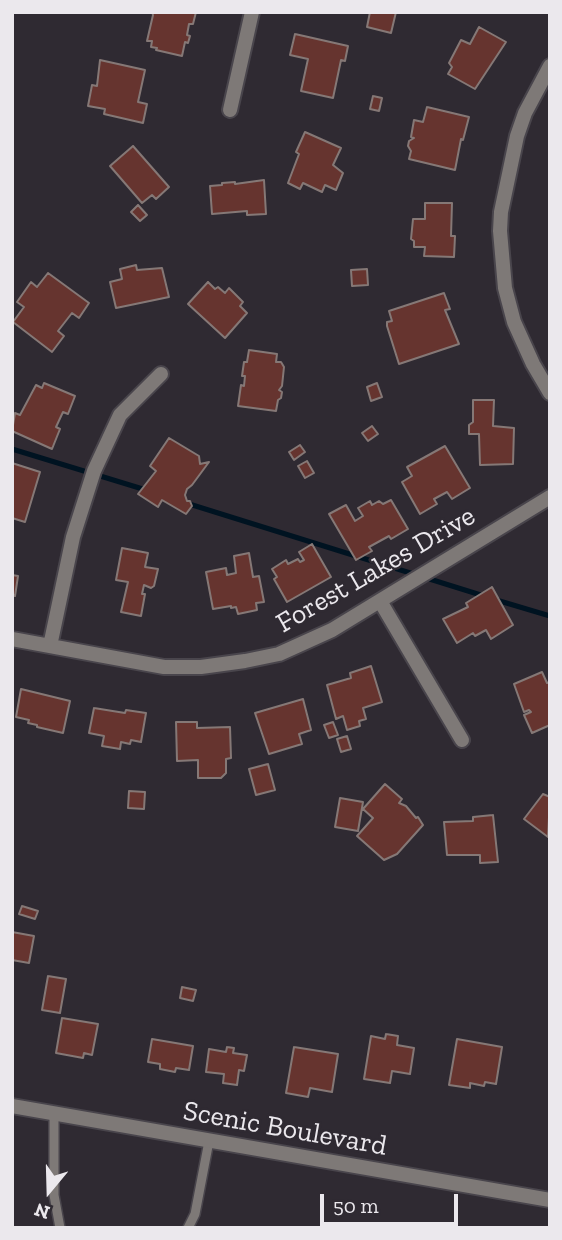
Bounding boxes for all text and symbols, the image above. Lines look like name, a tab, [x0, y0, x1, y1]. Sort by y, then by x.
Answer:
street label: Forest Lakes Drive	[271, 499, 481, 641]
street label: Scenic Boulevard	[181, 1095, 389, 1163]
north arrow	[14, 1156, 84, 1226]
scale bar	[324, 1180, 462, 1224]
text: 50 m	[333, 1193, 379, 1218]
text: N	[31, 1198, 53, 1225]

